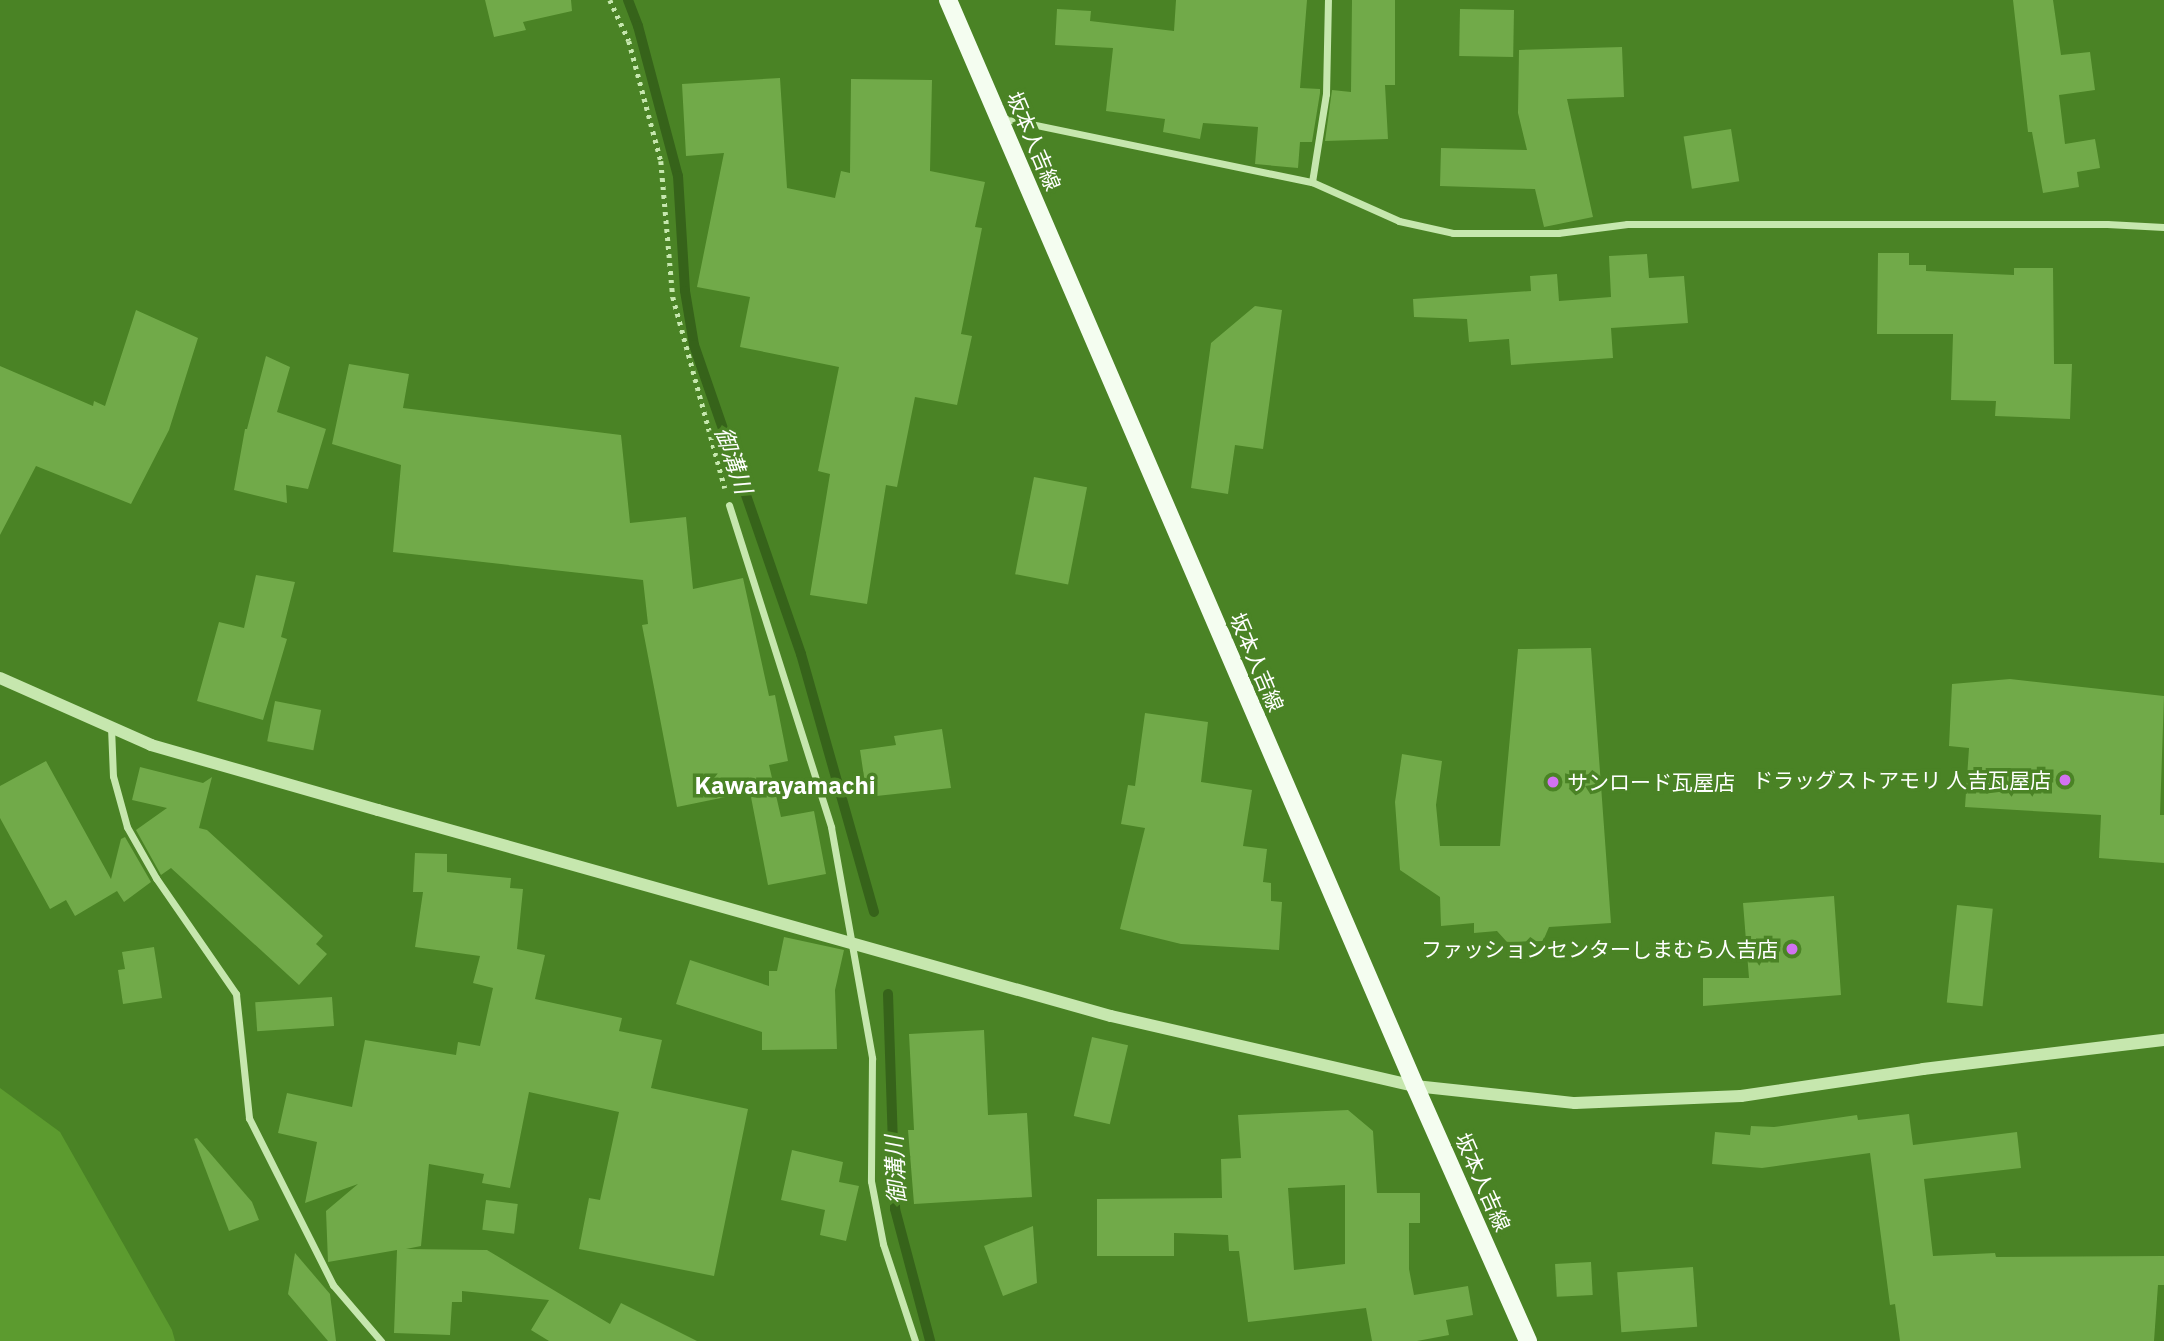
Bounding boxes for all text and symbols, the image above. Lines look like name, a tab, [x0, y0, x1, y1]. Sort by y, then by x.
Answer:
street label: 坂本人吉線	[1002, 88, 1066, 194]
water label: 御溝川	[710, 423, 758, 497]
street label: 坂本人吉線	[1225, 609, 1289, 715]
place label: ドラッグストアモリ 人吉瓦屋店	[1752, 767, 2051, 793]
place label: サンロード瓦屋店	[1567, 769, 1735, 795]
district label: Kawarayamachi	[694, 772, 876, 800]
marker: ドラッグストアモリ 人吉瓦屋店	[2057, 772, 2073, 788]
marker: サンロード瓦屋店	[1545, 774, 1561, 790]
place label: ファッションセンターしまむら人吉店	[1421, 936, 1778, 962]
marker: ファッションセンターしまむら人吉店	[1784, 941, 1800, 957]
street label: 坂本人吉線	[1450, 1129, 1516, 1235]
water label: 御溝川	[879, 1135, 911, 1205]

